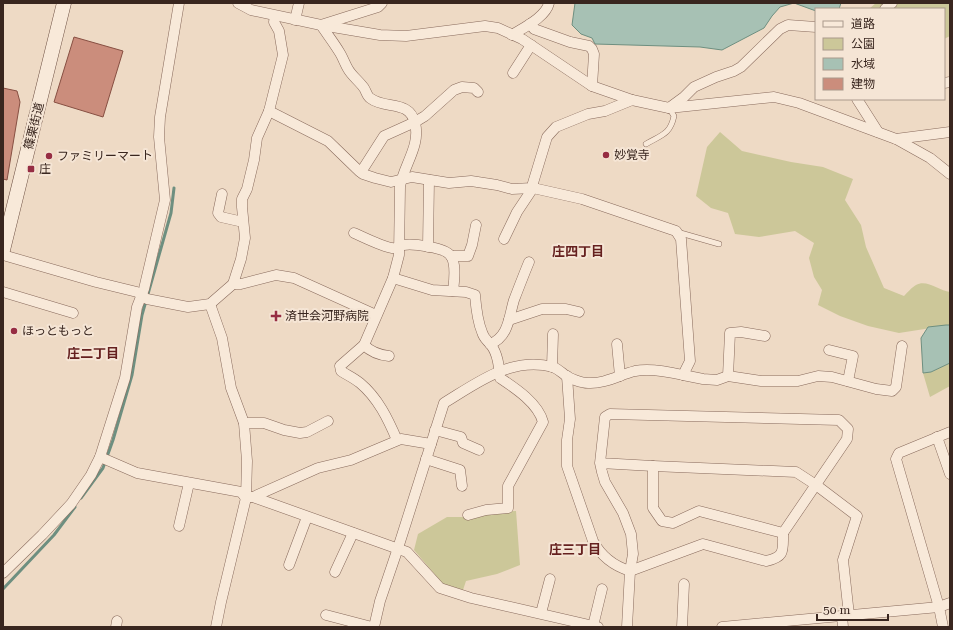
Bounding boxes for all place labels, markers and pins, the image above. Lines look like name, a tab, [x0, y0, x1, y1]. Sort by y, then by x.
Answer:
place label: 妙覚寺	[614, 148, 650, 162]
place label: ファミリーマート	[57, 149, 153, 163]
marker: 妙覚寺	[601, 150, 611, 160]
marker: ファミリーマート	[44, 151, 54, 161]
place label: 庄	[39, 162, 51, 176]
marker: 庄	[26, 164, 36, 174]
place label: 済世会河野病院	[285, 309, 369, 323]
marker: 済世会河野病院	[270, 310, 282, 322]
place label: ほっともっと	[22, 324, 94, 338]
marker: ほっともっと	[9, 326, 19, 336]

